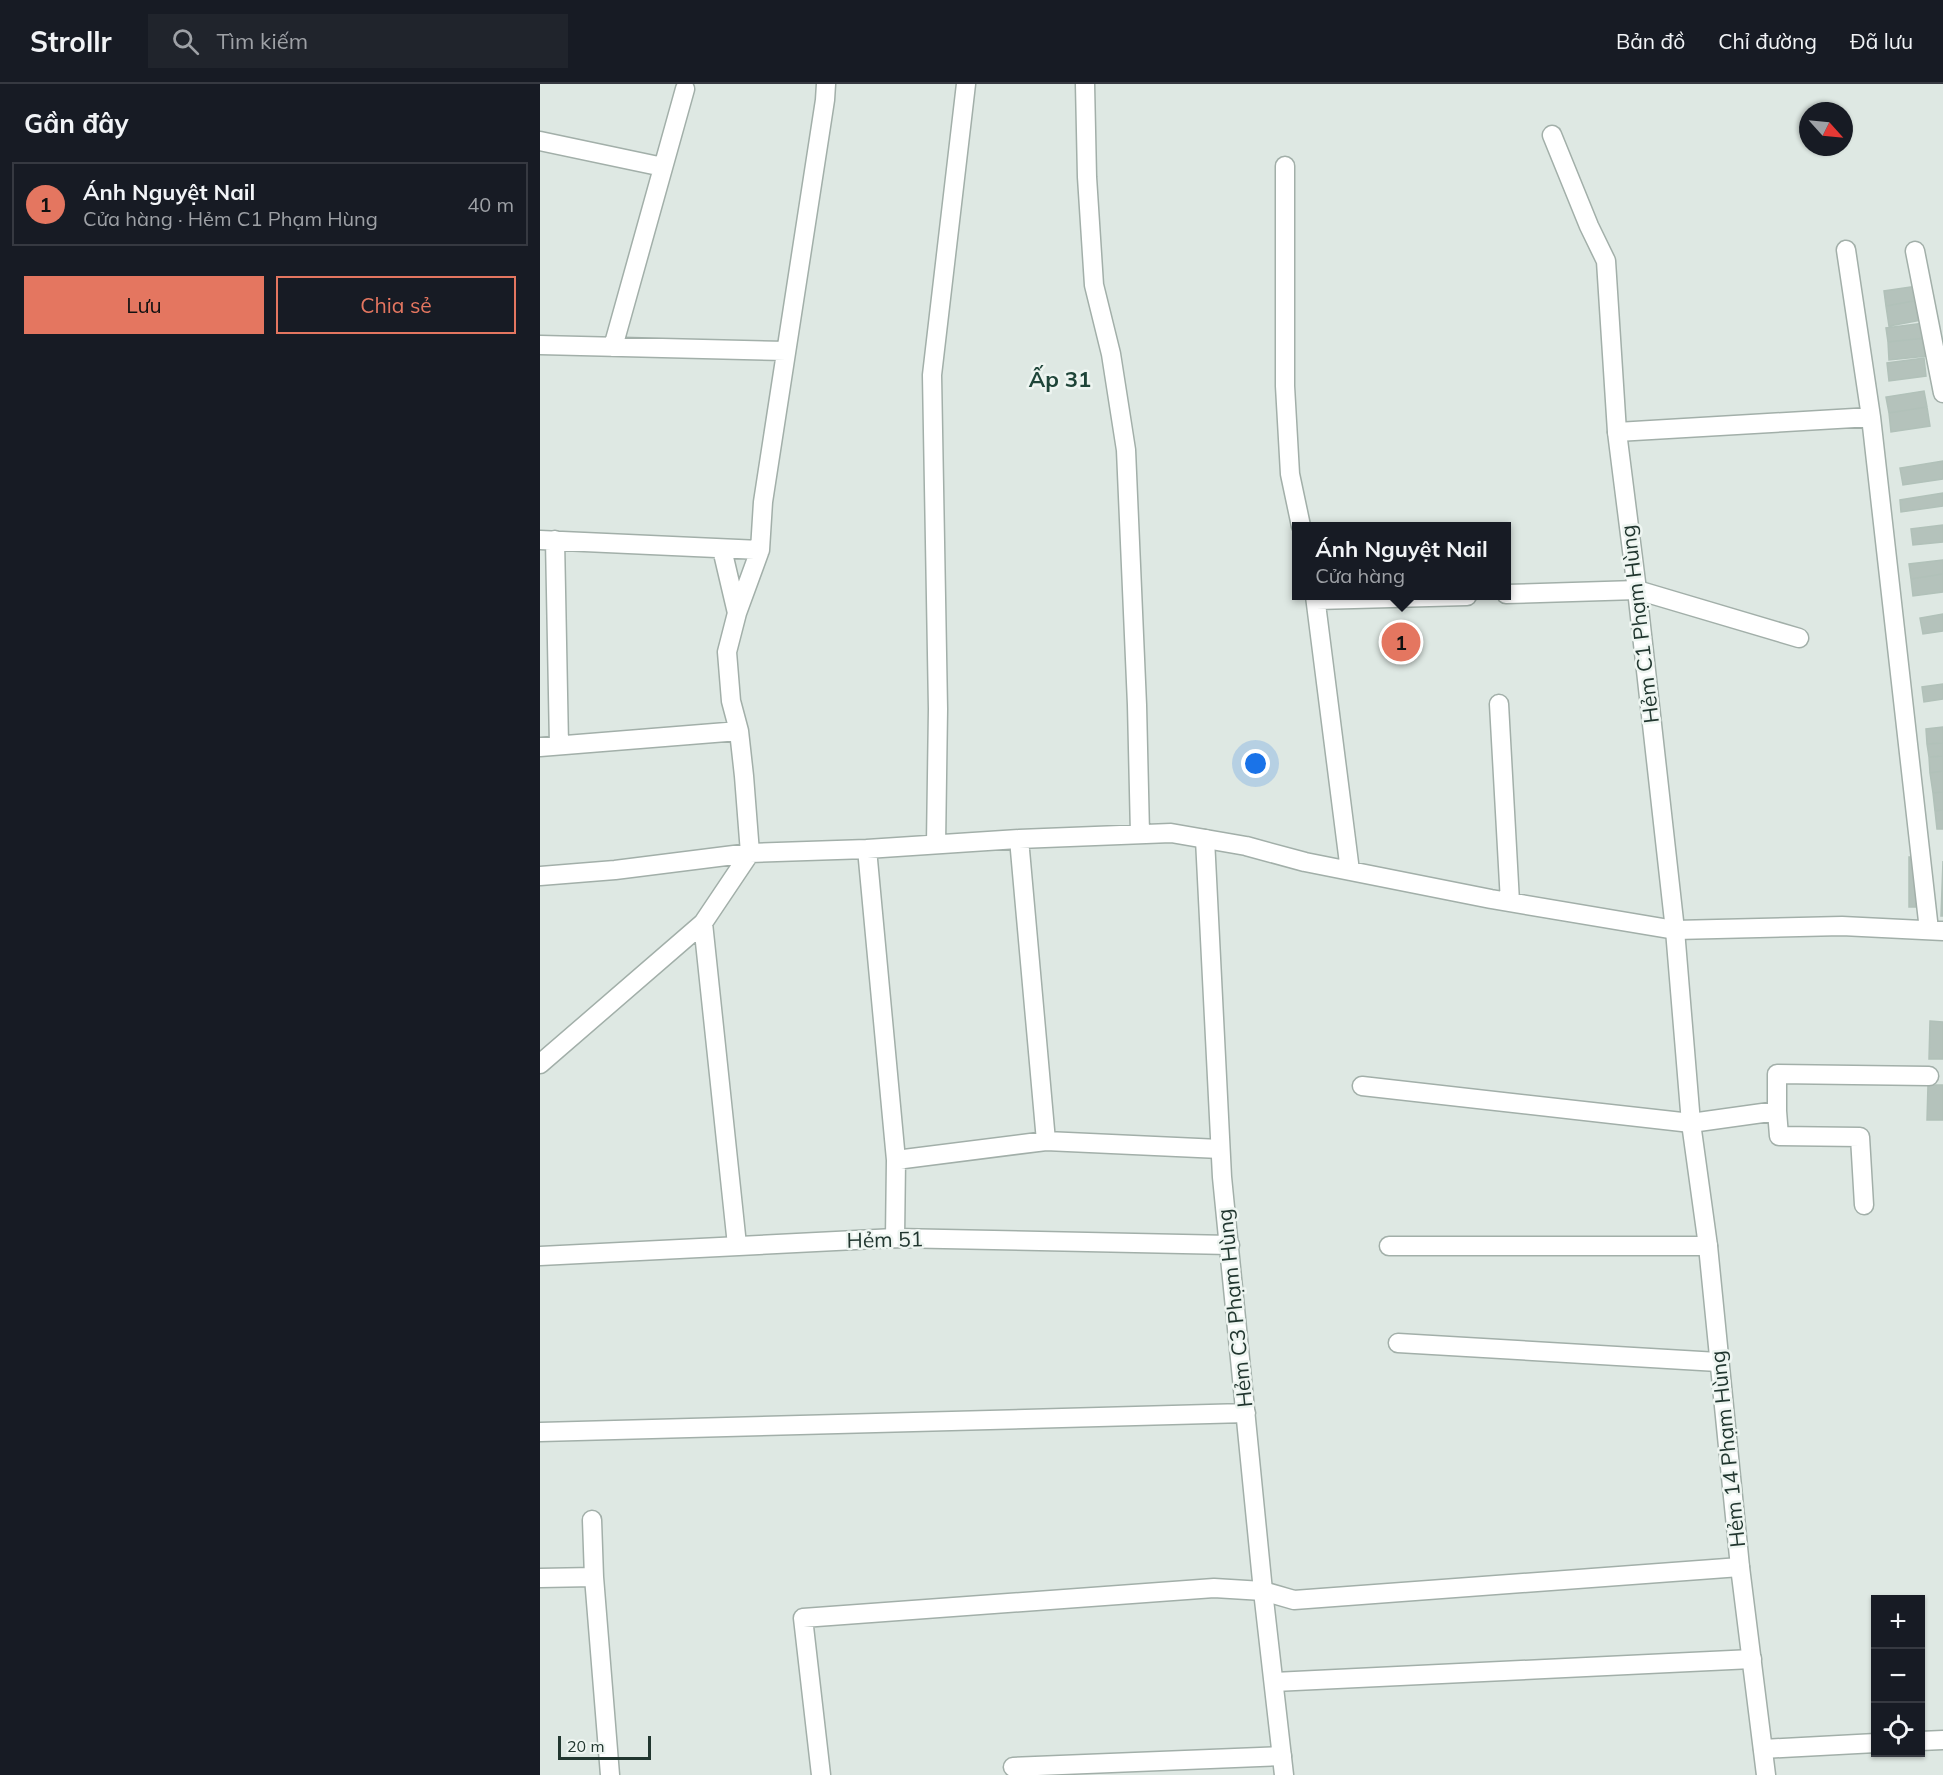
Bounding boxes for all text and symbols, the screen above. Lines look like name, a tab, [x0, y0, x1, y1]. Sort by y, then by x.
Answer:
search box	[148, 14, 568, 68]
text: Strollr	[30, 24, 112, 59]
icon: search	[169, 25, 202, 58]
text: Tìm kiếm	[217, 27, 308, 55]
text: Bản đồ	[1616, 28, 1685, 54]
text: Chỉ đường	[1718, 28, 1817, 54]
text: Đã lưu	[1850, 28, 1913, 54]
north arrow	[1799, 102, 1853, 156]
text: Gần đây	[24, 107, 129, 140]
text: Ánh Nguyệt Nail	[83, 178, 255, 206]
text: 1	[40, 192, 52, 217]
text: 40 m	[467, 192, 514, 217]
text: Cửa hàng · Hẻm C1 Phạm Hùng	[83, 206, 378, 231]
button: Lưu	[24, 276, 264, 334]
button: Chia sẻ	[276, 276, 516, 334]
district label: Ấp 31	[1029, 365, 1091, 393]
popup	[1292, 522, 1511, 600]
street label: Hẻm C1 Phạm Hùng	[1614, 524, 1664, 725]
text: Ánh Nguyệt Nail	[1315, 535, 1488, 563]
text: Cửa hàng	[1315, 563, 1405, 588]
pin: 1	[1382, 620, 1420, 664]
your location	[1241, 749, 1270, 778]
street label: Hẻm C3 Phạm Hùng	[1211, 1208, 1257, 1409]
street label: Hẻm 51	[846, 1225, 924, 1253]
street label: Hẻm 14 Phạm Hùng	[1704, 1349, 1750, 1549]
map controls	[1871, 1595, 1925, 1757]
button: +	[1871, 1595, 1925, 1649]
button: −	[1871, 1649, 1925, 1703]
button: locate	[1871, 1703, 1925, 1757]
scale bar	[558, 1733, 651, 1760]
text: 20 m	[567, 1736, 604, 1756]

